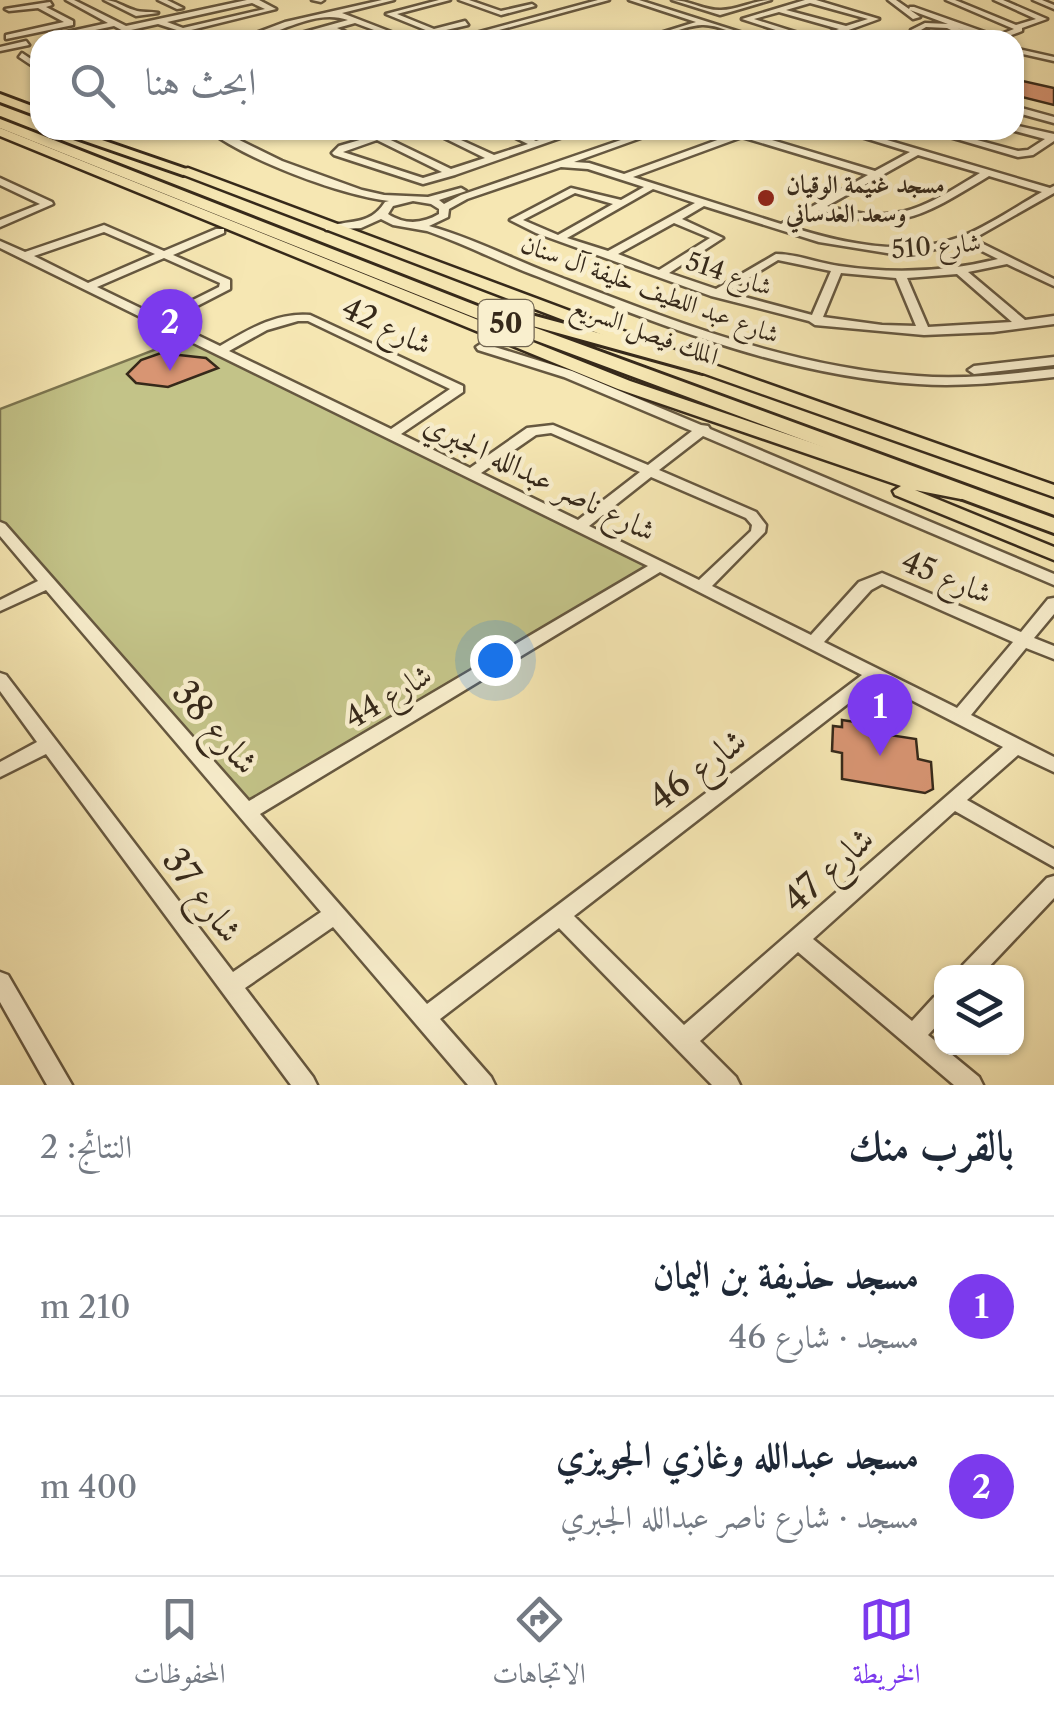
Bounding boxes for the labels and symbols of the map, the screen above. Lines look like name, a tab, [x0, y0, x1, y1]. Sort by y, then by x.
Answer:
place label: مسجد غنيمة الوقيان وسعد العدساني	[785, 169, 945, 234]
marker: مسجد غنيمة الوقيان وسعد العدساني	[755, 187, 777, 209]
street label: شارع 510	[890, 227, 983, 271]
street label: شارع عبد اللطيف خليفة آل سنان	[515, 228, 783, 356]
street label: شارع 514	[680, 246, 776, 308]
pin: 2	[138, 288, 202, 371]
street label: شارع 42	[333, 289, 438, 369]
street label: الملك فيصل السريع	[565, 290, 723, 378]
road number: 50	[478, 300, 534, 346]
street label: شارع ناصر عبدالله الجبري	[415, 405, 662, 555]
street label: شارع 45	[894, 542, 997, 618]
your location	[470, 635, 521, 686]
street label: شارع 44	[338, 656, 442, 742]
street label: شارع 38	[158, 671, 268, 788]
pin: 1	[848, 674, 912, 756]
street label: شارع 46	[640, 718, 759, 826]
street label: شارع 47	[774, 817, 888, 927]
street label: شارع 37	[147, 839, 252, 955]

